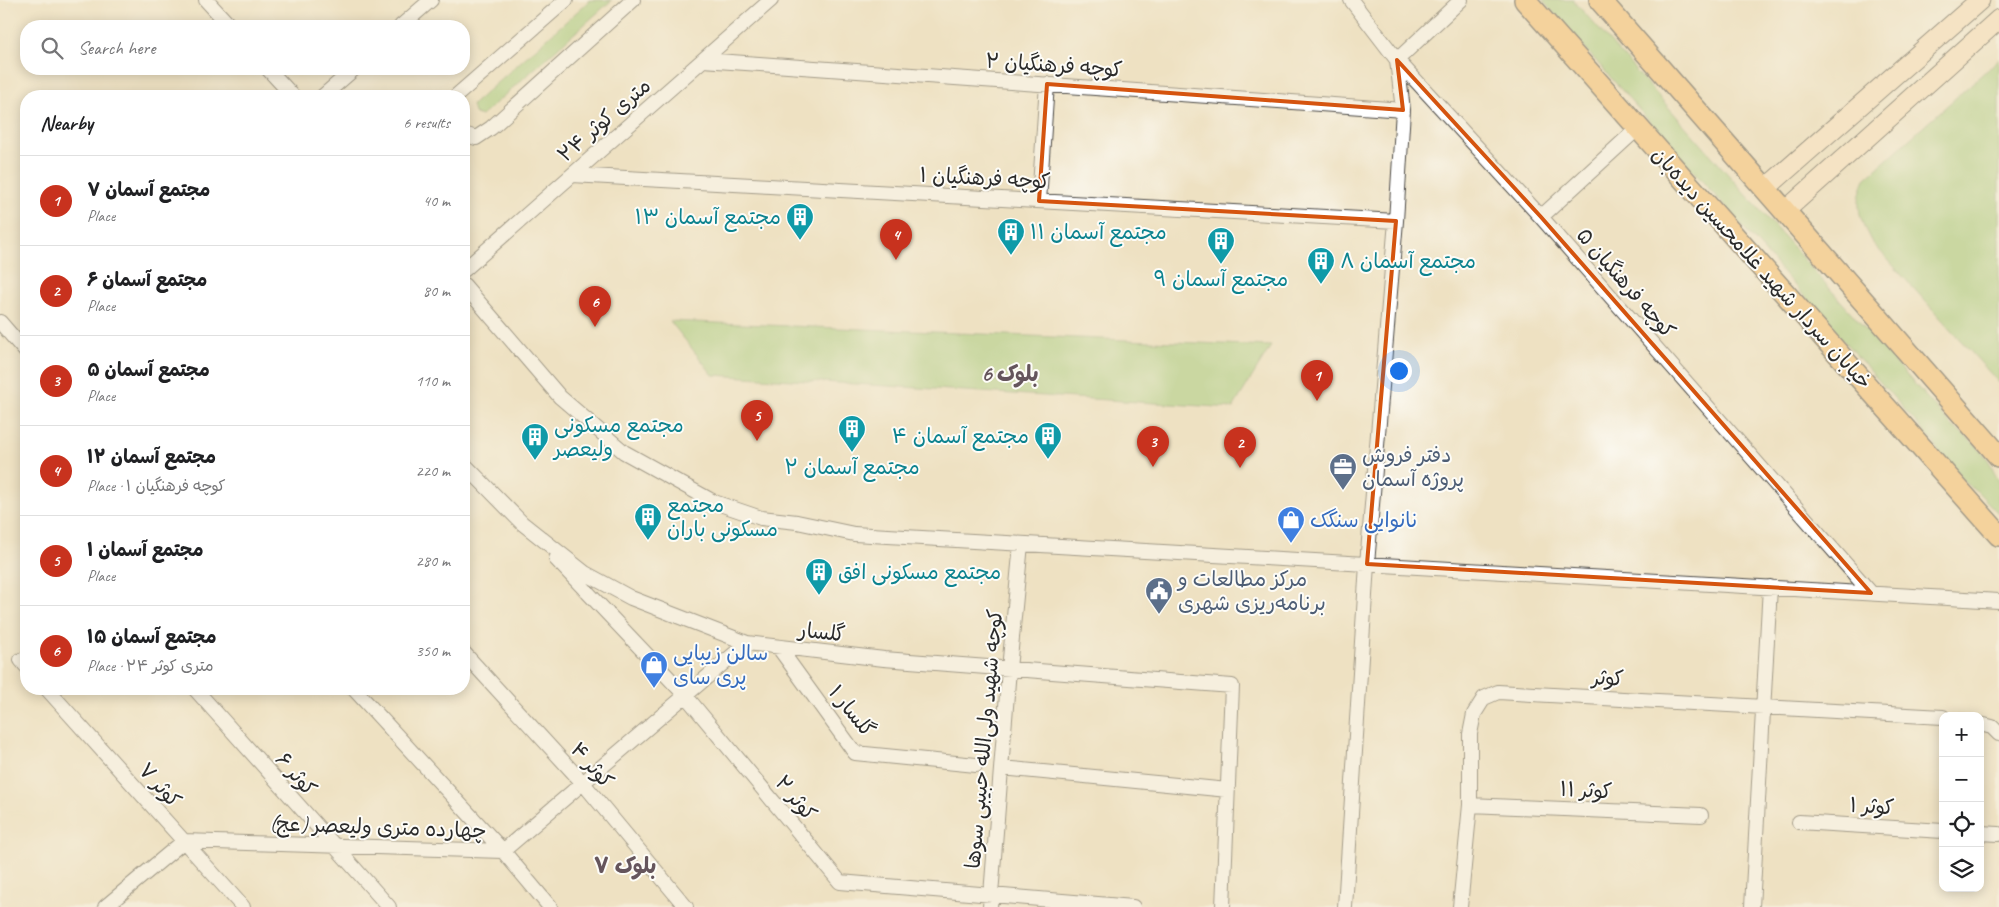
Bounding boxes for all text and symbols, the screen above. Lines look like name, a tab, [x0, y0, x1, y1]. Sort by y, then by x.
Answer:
search box	[20, 20, 470, 75]
icon: search	[38, 34, 66, 62]
text: Search here	[78, 36, 155, 60]
street label: کوچه فرهنگیان ۲	[985, 47, 1123, 83]
street label: ۲۴ متری کوثر	[552, 72, 656, 168]
text: Nearby	[40, 110, 93, 136]
text: 6 results	[403, 113, 450, 133]
street label: خیابان سردار شهید غلامحسین دیده‌بان	[1646, 142, 1878, 394]
street label: کوچه فرهنگیان ۱	[919, 162, 1051, 194]
text: مجتمع آسمان ۷	[87, 178, 210, 202]
text: 1	[52, 191, 60, 211]
text: 40 m	[423, 191, 450, 211]
building icon: مجتمع آسمان ۱۳	[785, 202, 815, 241]
place label: مجتمع آسمان ۱۳	[635, 204, 781, 232]
text: Place	[87, 206, 115, 226]
building icon: مجتمع آسمان ۱۱	[996, 217, 1026, 256]
pin: 4	[880, 219, 912, 260]
place label: مجتمع آسمان ۱۱	[1030, 219, 1167, 247]
street label: کوچه فرهنگیان ۵	[1571, 222, 1681, 344]
building icon: مجتمع آسمان ۹	[1206, 226, 1236, 265]
building icon: مجتمع آسمان ۸	[1306, 246, 1336, 285]
place label: مجتمع آسمان ۸	[1340, 248, 1476, 276]
place label: مجتمع آسمان ۹	[1154, 266, 1288, 294]
text: مجتمع آسمان ۶	[87, 268, 207, 292]
text: 2	[52, 281, 60, 301]
text: 80 m	[423, 281, 450, 301]
pin: 6	[579, 286, 611, 327]
text: Place	[87, 296, 115, 316]
text: مجتمع آسمان ۵	[87, 358, 210, 382]
your location	[1386, 358, 1412, 384]
district label: بلوک 6	[981, 360, 1039, 388]
pin: 1	[1301, 360, 1333, 401]
text: 3	[52, 371, 60, 391]
text: 110 m	[416, 371, 450, 391]
text: Place	[87, 386, 115, 406]
pin: 5	[741, 400, 773, 441]
place label: مجتمع مسکونی ولیعصر	[552, 412, 684, 462]
building icon: مجتمع آسمان ۲	[837, 414, 867, 453]
building icon: مجتمع آسمان ۴	[1033, 421, 1063, 460]
building icon: مجتمع مسکونی ولیعصر	[520, 422, 550, 461]
place label: مجتمع آسمان ۴	[892, 423, 1029, 451]
pin: 3	[1137, 426, 1169, 467]
pin: 2	[1224, 427, 1256, 468]
place label: دفتر فروش پروژه آسمان	[1362, 442, 1464, 492]
text: مجتمع آسمان ۱۲	[87, 445, 216, 469]
office icon: دفتر فروش پروژه آسمان	[1328, 452, 1358, 491]
place label: مجتمع آسمان ۲	[784, 454, 920, 482]
text: 4	[52, 461, 60, 481]
text: 220 m	[416, 461, 450, 481]
text: Place · کوچه فرهنگیان ۱	[87, 476, 226, 496]
place label: مجتمع مسکونی باران	[667, 492, 778, 543]
building icon: مجتمع مسکونی باران	[633, 502, 663, 541]
shop icon: نانوایی سنگک	[1276, 505, 1306, 544]
place label: نانوایی سنگک	[1310, 507, 1418, 534]
text: مجتمع آسمان ۱	[87, 538, 203, 562]
text: 5	[53, 551, 59, 571]
text: 280 m	[416, 551, 450, 571]
building icon: مجتمع مسکونی افق	[804, 557, 834, 596]
place label: مجتمع مسکونی افق	[838, 559, 1001, 587]
text: Place	[87, 566, 115, 586]
place label: مرکز مطالعات و برنامه‌ریزی شهری	[1176, 566, 1326, 616]
public building icon: مرکز مطالعات و برنامه‌ریزی شهری	[1144, 576, 1174, 615]
street label: کوچه شهید ولی‌الله حبیبی سوها	[960, 608, 1009, 870]
street label: گلسار	[795, 616, 847, 647]
text: مجتمع آسمان ۱۵	[87, 625, 216, 649]
place label: سالن زیبایی پری سای	[673, 640, 768, 690]
text: 6	[52, 641, 60, 661]
text: 350 m	[416, 641, 450, 661]
shop icon: سالن زیبایی پری سای	[639, 650, 669, 689]
text: Place · ۲۴ متری کوثر	[87, 656, 214, 676]
street label: کوثر	[1589, 664, 1625, 692]
street label: گلسار ۱	[823, 680, 881, 742]
map controls	[1939, 712, 1984, 892]
button: +	[1939, 712, 1984, 757]
street label: کوثر ۴	[565, 737, 619, 793]
street label: کوثر ۶	[270, 747, 322, 801]
street label: کوثر ۷	[133, 757, 187, 813]
button: −	[1939, 757, 1984, 802]
street label: کوثر ۲	[770, 770, 822, 826]
street label: کوثر ۱۱	[1559, 776, 1613, 804]
street label: کوثر ۱	[1849, 791, 1895, 821]
button: locate	[1939, 802, 1984, 847]
street label: چهارده متری ولیعصر (عج)	[269, 810, 487, 845]
button: layers	[1939, 847, 1984, 892]
district label: بلوک ۷	[594, 852, 656, 880]

